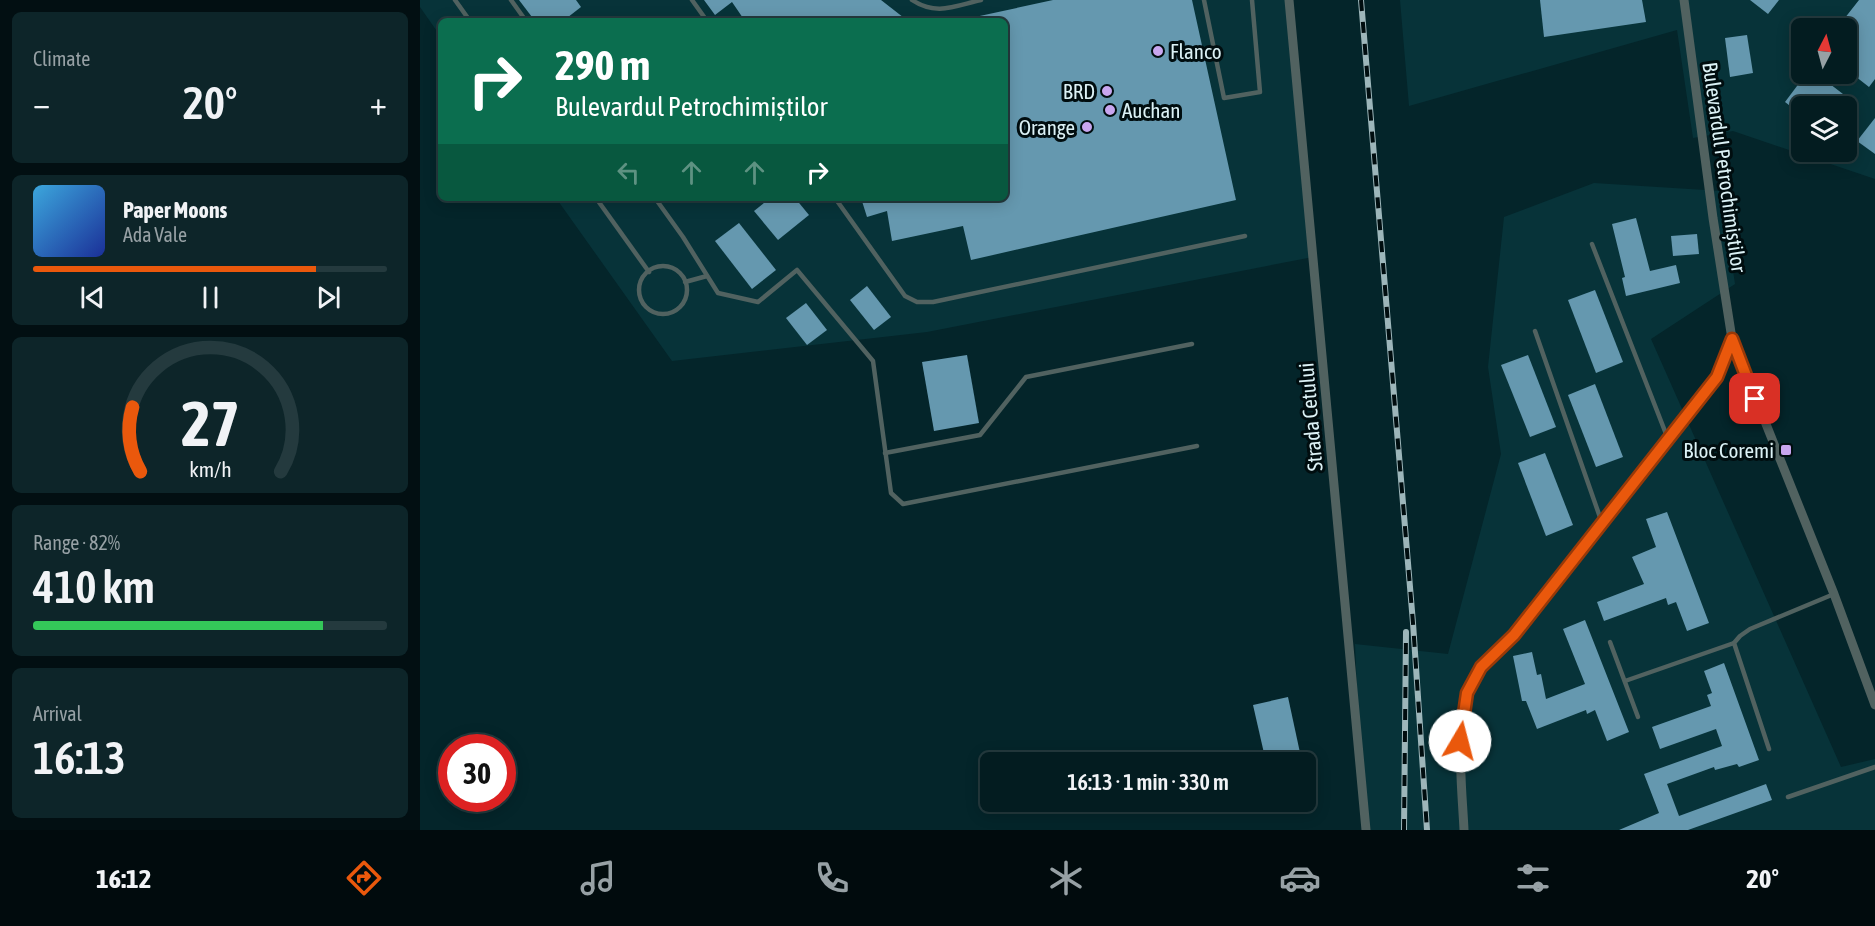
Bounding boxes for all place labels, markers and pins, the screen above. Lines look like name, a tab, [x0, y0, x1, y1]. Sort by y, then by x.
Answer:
place label: Flanco	[1170, 39, 1222, 63]
marker: Flanco	[1151, 44, 1165, 58]
place label: BRD	[1063, 79, 1095, 103]
marker: BRD	[1100, 84, 1114, 98]
place label: Auchan	[1122, 98, 1180, 122]
marker: Auchan	[1103, 103, 1117, 117]
place label: Orange	[1019, 115, 1075, 139]
marker: Orange	[1080, 120, 1094, 134]
pin	[1729, 373, 1780, 424]
place label: Bloc Coremi	[1683, 438, 1774, 462]
marker: Bloc Coremi	[1779, 443, 1793, 457]

